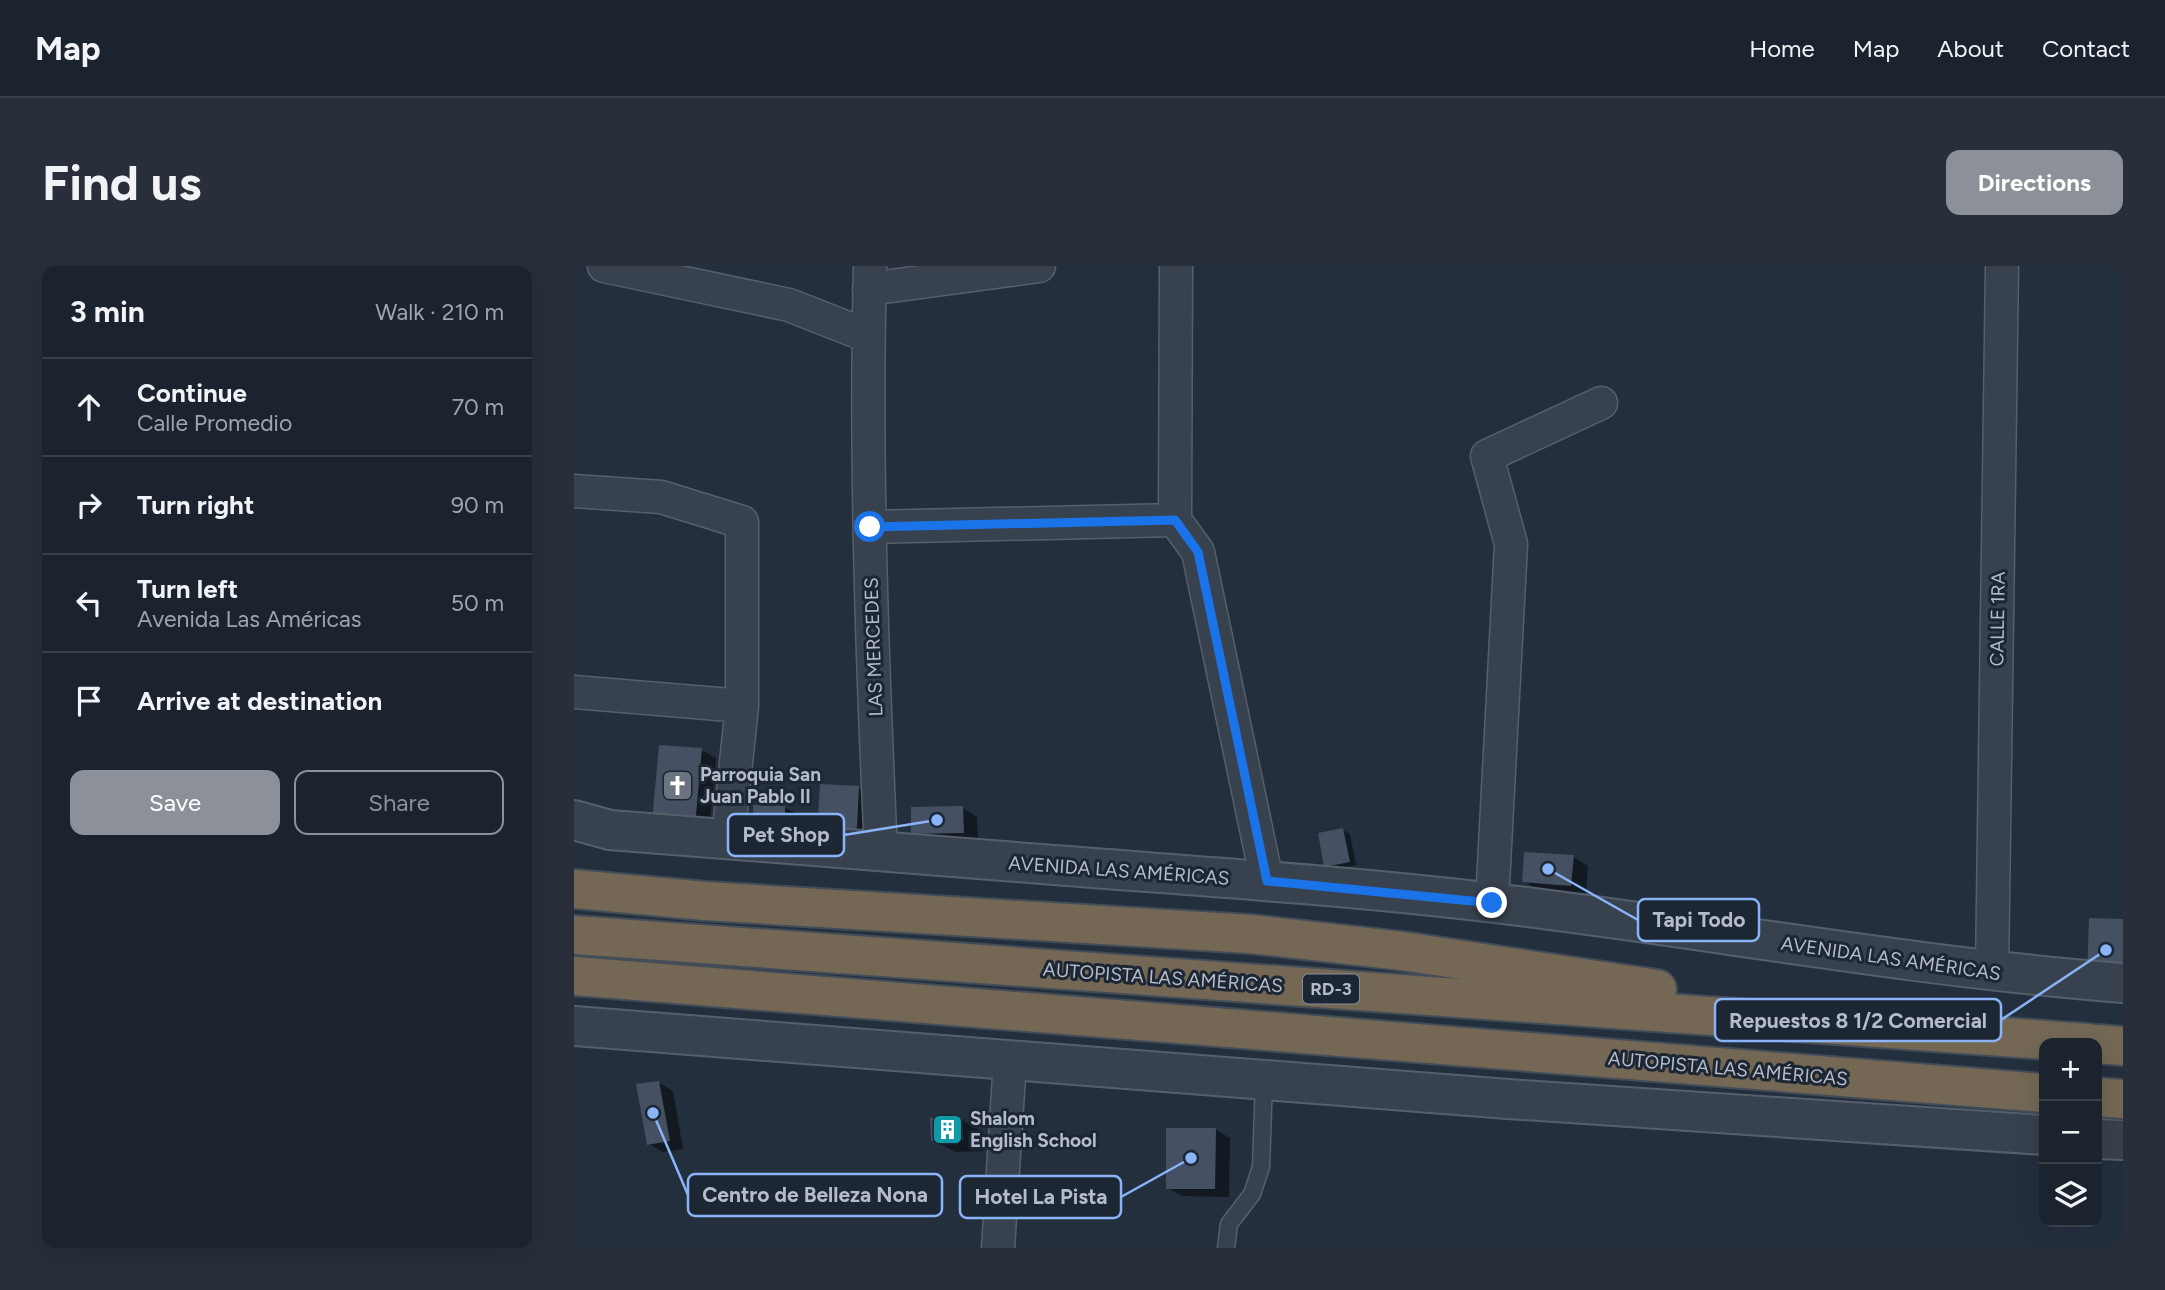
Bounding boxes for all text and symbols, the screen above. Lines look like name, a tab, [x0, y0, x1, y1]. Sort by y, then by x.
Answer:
text: Map	[35, 29, 101, 68]
text: Home	[1749, 34, 1815, 63]
text: Map	[1853, 34, 1899, 63]
text: About	[1937, 34, 2004, 63]
text: Contact	[2042, 34, 2130, 63]
button: Directions	[1946, 150, 2123, 215]
text: Find us	[42, 153, 201, 212]
text: 3 min	[70, 293, 145, 330]
text: Walk · 210 m	[375, 298, 504, 326]
text: Continue	[137, 377, 247, 409]
icon: ahead	[70, 388, 108, 426]
text: 70 m	[452, 393, 504, 421]
text: Calle Promedio	[137, 409, 292, 437]
icon: right	[70, 486, 108, 524]
text: Turn right	[137, 489, 254, 521]
text: 90 m	[451, 491, 504, 519]
route start	[854, 511, 885, 542]
street label: CALLE 1RA	[1985, 571, 2010, 667]
text: Turn left	[137, 573, 238, 605]
street label: LAS MERCEDES	[860, 577, 887, 717]
icon: left	[70, 584, 108, 622]
text: 50 m	[451, 589, 504, 617]
text: Avenida Las Américas	[137, 605, 361, 633]
icon: arrive	[70, 682, 108, 720]
text: Arrive at destination	[137, 685, 382, 717]
place label: Parroquia San Juan Pablo II	[700, 763, 821, 808]
church icon: Parroquia San Juan Pablo II	[660, 768, 694, 802]
button: Save	[70, 770, 280, 835]
button: Share	[294, 770, 504, 835]
callout: Pet Shop	[728, 814, 844, 856]
text: Pet Shop	[742, 822, 830, 847]
street label: AVENIDA LAS AMÉRICAS	[1008, 851, 1230, 890]
route end	[1476, 887, 1507, 918]
callout: Tapi Todo	[1638, 899, 1759, 941]
text: Tapi Todo	[1653, 907, 1745, 932]
street label: AVENIDA LAS AMÉRICAS	[1780, 932, 2002, 985]
street label: AUTOPISTA LAS AMÉRICAS	[1042, 958, 1284, 997]
road number: RD-3	[1303, 974, 1359, 1004]
callout: Repuestos 8 1/2 Comercial	[1715, 999, 2001, 1041]
text: Repuestos 8 1/2 Comercial	[1729, 1008, 1987, 1033]
map controls	[2039, 1038, 2102, 1227]
button: +	[2039, 1038, 2102, 1101]
street label: AUTOPISTA LAS AMÉRICAS	[1607, 1047, 1849, 1090]
button: −	[2039, 1101, 2102, 1164]
place label: Shalom English School	[970, 1107, 1097, 1152]
building icon: Shalom English School	[930, 1112, 964, 1146]
button: layers	[2039, 1164, 2102, 1227]
callout: Centro de Belleza Nona	[688, 1174, 942, 1216]
callout: Hotel La Pista	[960, 1176, 1121, 1218]
text: Centro de Belleza Nona	[702, 1182, 928, 1207]
text: Hotel La Pista	[975, 1184, 1107, 1209]

